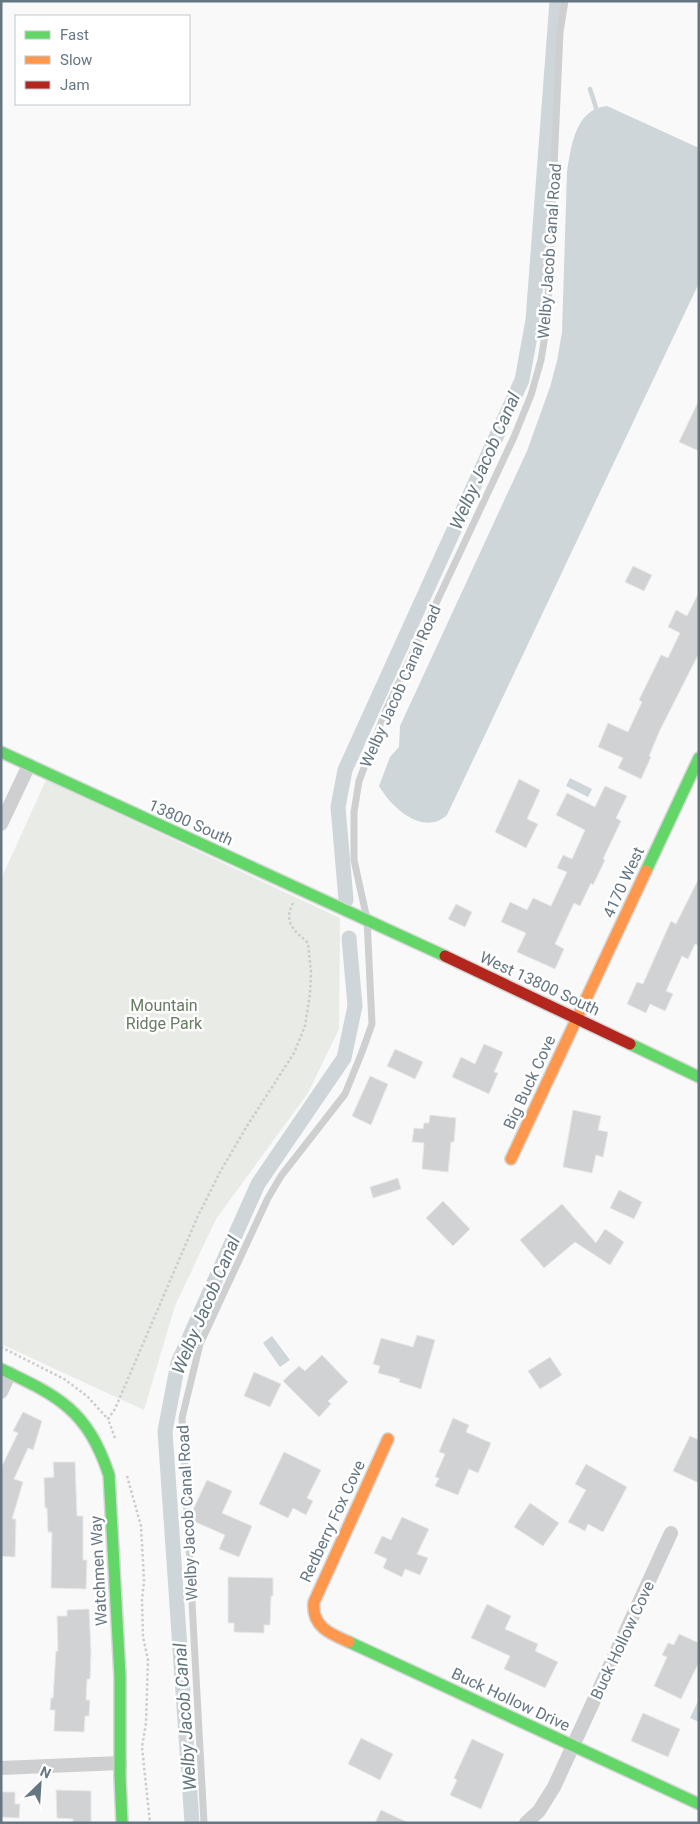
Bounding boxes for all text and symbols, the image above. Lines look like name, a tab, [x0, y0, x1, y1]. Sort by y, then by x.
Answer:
legend	[15, 15, 190, 105]
text: Fast	[60, 26, 89, 44]
text: Slow	[60, 51, 92, 69]
text: Jam	[60, 76, 90, 94]
street label: Welby Jacob Canal Road	[534, 163, 565, 339]
water label: Welby Jacob Canal	[445, 388, 525, 533]
street label: Welby Jacob Canal Road	[356, 602, 445, 770]
street label: 13800 South	[146, 795, 236, 850]
street label: 4170 West	[599, 844, 648, 921]
street label: West 13800 South	[477, 947, 603, 1020]
park label: Mountain Ridge Park	[126, 996, 203, 1033]
street label: Big Buck Cove	[499, 1032, 560, 1132]
water label: Welby Jacob Canal	[167, 1232, 244, 1377]
street label: Welby Jacob Canal Road	[173, 1425, 202, 1601]
street label: Redberry Fox Cove	[296, 1457, 369, 1585]
street label: Watchmen Way	[86, 1515, 111, 1627]
street label: Buck Hollow Cove	[587, 1578, 658, 1702]
water label: Welby Jacob Canal	[169, 1642, 200, 1792]
street label: Buck Hollow Drive	[448, 1664, 573, 1735]
north arrow	[15, 1759, 65, 1809]
text: N	[38, 1763, 53, 1782]

